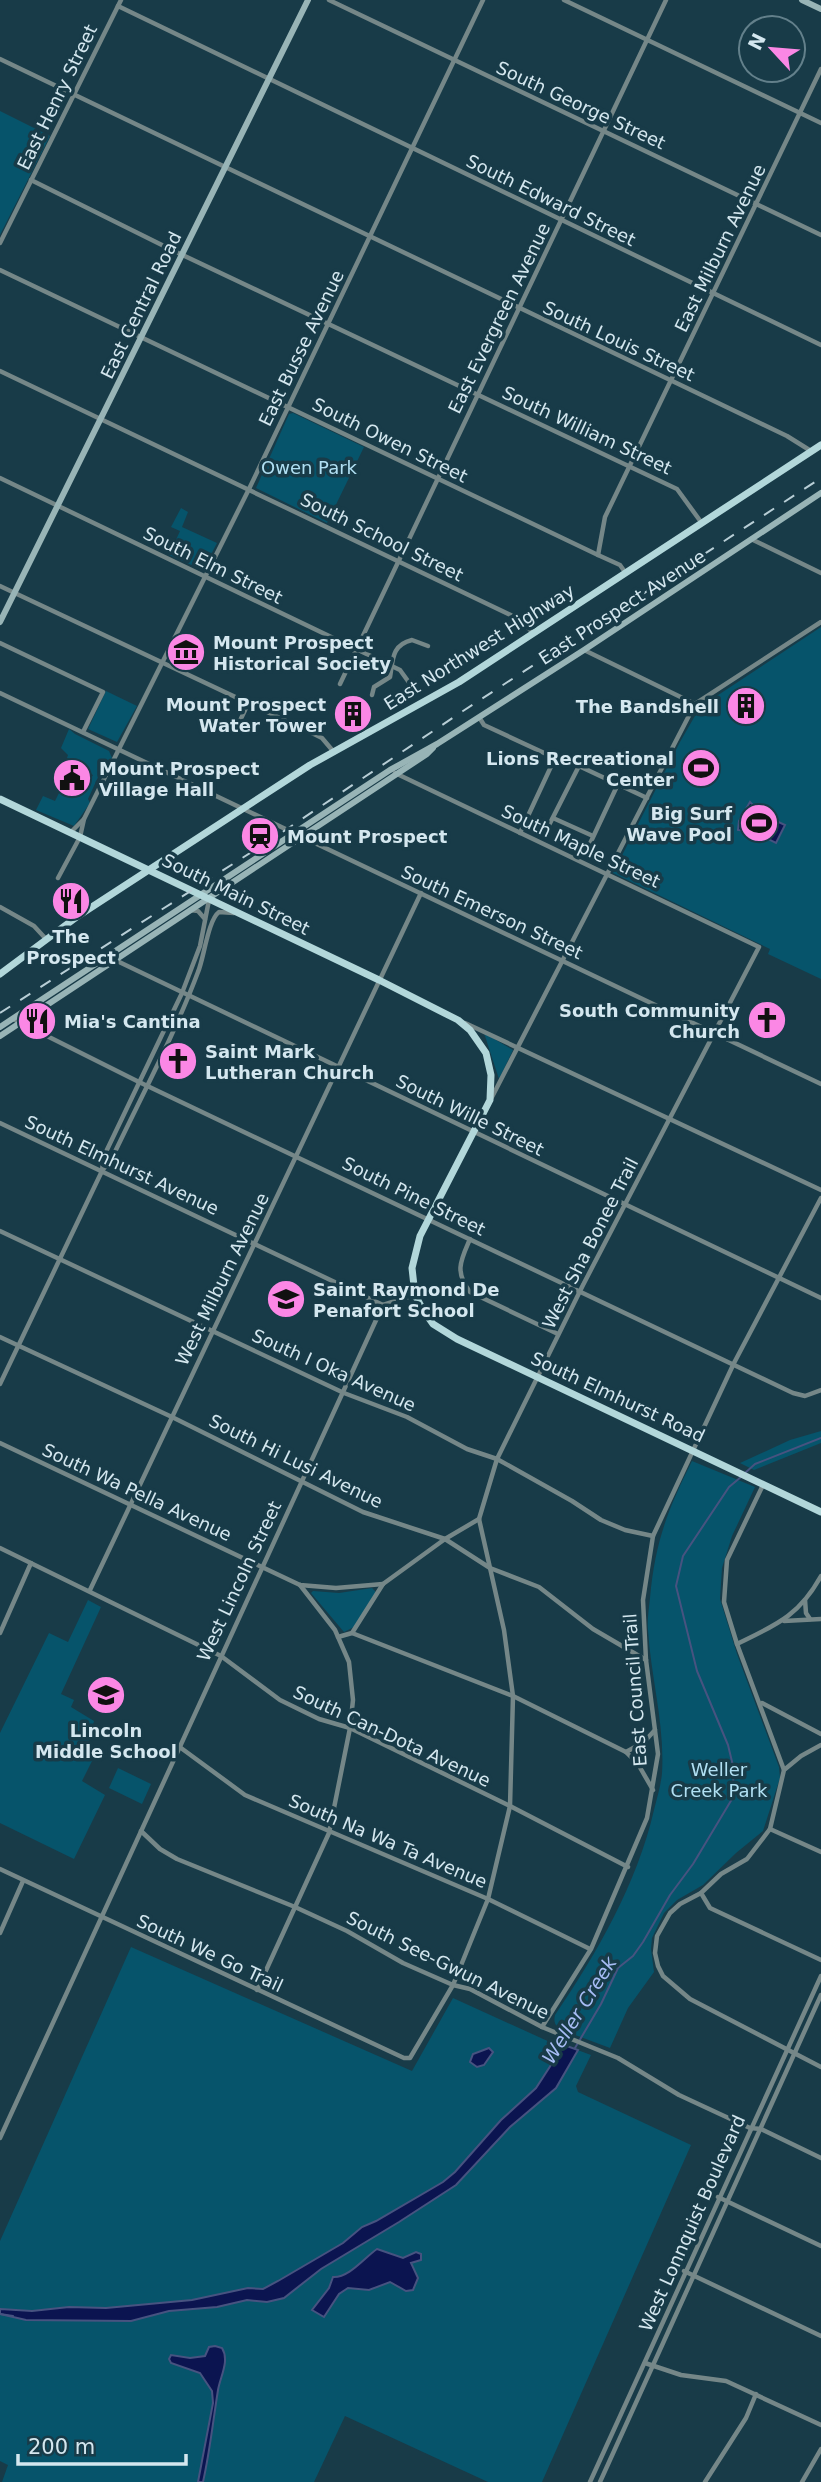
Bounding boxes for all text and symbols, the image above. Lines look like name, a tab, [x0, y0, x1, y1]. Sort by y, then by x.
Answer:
north arrow	[737, 14, 807, 84]
street label: East Henry Street	[13, 21, 101, 173]
text: N	[743, 30, 770, 54]
street label: South George Street	[493, 57, 669, 153]
street label: South Edward Street	[463, 150, 639, 250]
street label: East Milburn Avenue	[670, 161, 770, 335]
street label: East Evergreen Avenue	[444, 219, 554, 417]
street label: East Central Road	[96, 228, 186, 382]
street label: East Busse Avenue	[254, 267, 348, 429]
street label: South Louis Street	[540, 297, 698, 385]
street label: South William Street	[499, 382, 675, 478]
street label: South Owen Street	[309, 393, 471, 487]
park label: Owen Park	[261, 457, 358, 478]
street label: South School Street	[297, 488, 467, 586]
street label: South Elm Street	[140, 522, 286, 608]
street label: East Prospect Avenue	[535, 545, 709, 669]
street label: East Northwest Highway	[380, 579, 578, 714]
museum icon: Mount Prospect Historical Society	[165, 631, 207, 673]
place label: Mount Prospect Historical Society	[213, 632, 391, 674]
building icon: The Bandshell	[725, 685, 767, 727]
building icon: Mount Prospect Water Tower	[332, 693, 374, 735]
place label: Mount Prospect Water Tower	[166, 694, 326, 736]
place label: The Bandshell	[576, 696, 719, 717]
sports icon: Lions Recreational Center	[680, 747, 722, 789]
place label: Lions Recreational Center	[486, 748, 674, 790]
public building icon: Mount Prospect Village Hall	[51, 757, 93, 799]
place label: Mount Prospect Village Hall	[99, 758, 260, 800]
street label: South Maple Street	[498, 800, 664, 892]
sports icon: Big Surf Wave Pool	[738, 802, 780, 844]
place label: Big Surf Wave Pool	[626, 803, 732, 845]
station icon: Mount Prospect	[239, 815, 281, 857]
place label: Mount Prospect	[287, 826, 448, 847]
street label: South Main Street	[159, 849, 313, 939]
street label: South Emerson Street	[398, 861, 586, 963]
restaurant icon: The Prospect	[50, 880, 92, 922]
place label: The Prospect	[26, 926, 116, 968]
church icon: South Community Church	[746, 999, 788, 1041]
restaurant icon: Mia's Cantina	[16, 1000, 58, 1042]
place label: South Community Church	[559, 1000, 740, 1042]
place label: Mia's Cantina	[64, 1011, 201, 1032]
church icon: Saint Mark Lutheran Church	[157, 1040, 199, 1082]
place label: Saint Mark Lutheran Church	[205, 1041, 374, 1083]
street label: South Wille Street	[393, 1070, 547, 1160]
street label: South Elmhurst Avenue	[22, 1111, 222, 1219]
street label: South Pine Street	[339, 1152, 489, 1240]
street label: West Sha Bonee Trail	[538, 1154, 642, 1332]
street label: West Milburn Avenue	[171, 1189, 273, 1369]
school or university icon: Saint Raymond De Penafort School	[265, 1278, 307, 1320]
place label: Saint Raymond De Penafort School	[313, 1279, 499, 1321]
street label: South I Oka Avenue	[249, 1324, 419, 1416]
street label: South Elmhurst Road	[528, 1347, 708, 1447]
street label: South Hi Lusi Avenue	[206, 1410, 386, 1512]
street label: South Wa Pella Avenue	[39, 1439, 235, 1545]
street label: West Lincoln Street	[193, 1498, 285, 1664]
street label: East Council Trail	[619, 1613, 651, 1767]
school or university icon: Lincoln Middle School	[85, 1674, 127, 1716]
street label: South Can-Dota Avenue	[290, 1681, 494, 1791]
place label: Lincoln Middle School	[35, 1720, 177, 1762]
park label: Weller Creek Park	[671, 1759, 768, 1801]
street label: South Na Wa Ta Avenue	[286, 1790, 490, 1892]
street label: South See-Gwun Avenue	[343, 1907, 553, 2023]
street label: South We Go Trail	[133, 1910, 287, 1996]
water label: Weller Creek	[537, 1952, 621, 2068]
street label: West Lonnquist Boulevard	[635, 2112, 749, 2334]
scale bar	[18, 2422, 186, 2466]
text: 200 m	[28, 2435, 95, 2459]

